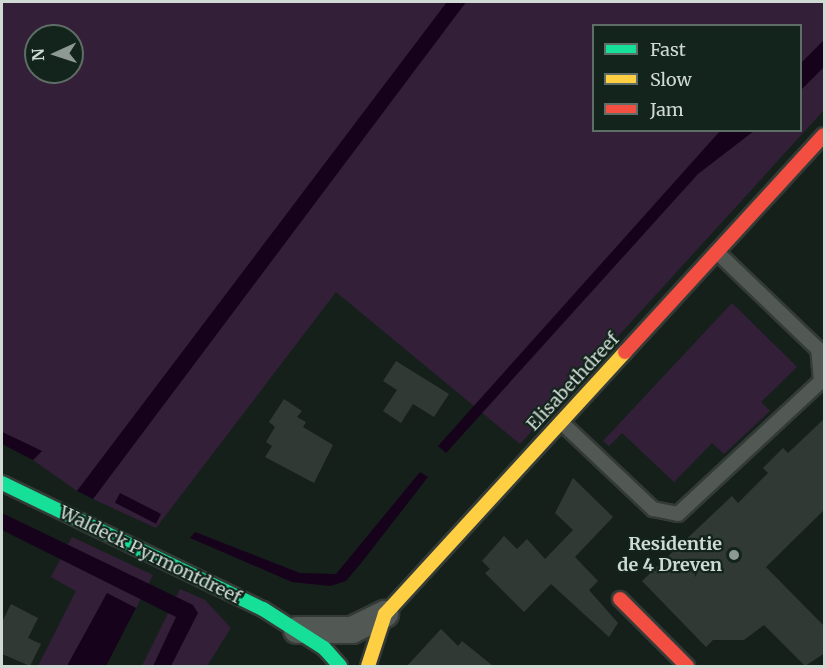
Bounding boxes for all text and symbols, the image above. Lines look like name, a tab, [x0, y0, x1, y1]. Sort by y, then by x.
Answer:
north arrow	[24, 24, 84, 84]
legend	[592, 24, 802, 132]
text: Fast	[650, 38, 686, 61]
text: N	[28, 48, 48, 62]
text: Slow	[650, 68, 692, 91]
text: Jam	[650, 98, 684, 121]
street label: Elisabethdreef	[522, 329, 624, 435]
street label: Waldeck Pyrmontdreef	[56, 502, 244, 608]
place label: Residentie de 4 Dreven	[617, 534, 722, 576]
marker: Residentie de 4 Dreven	[727, 548, 741, 562]

